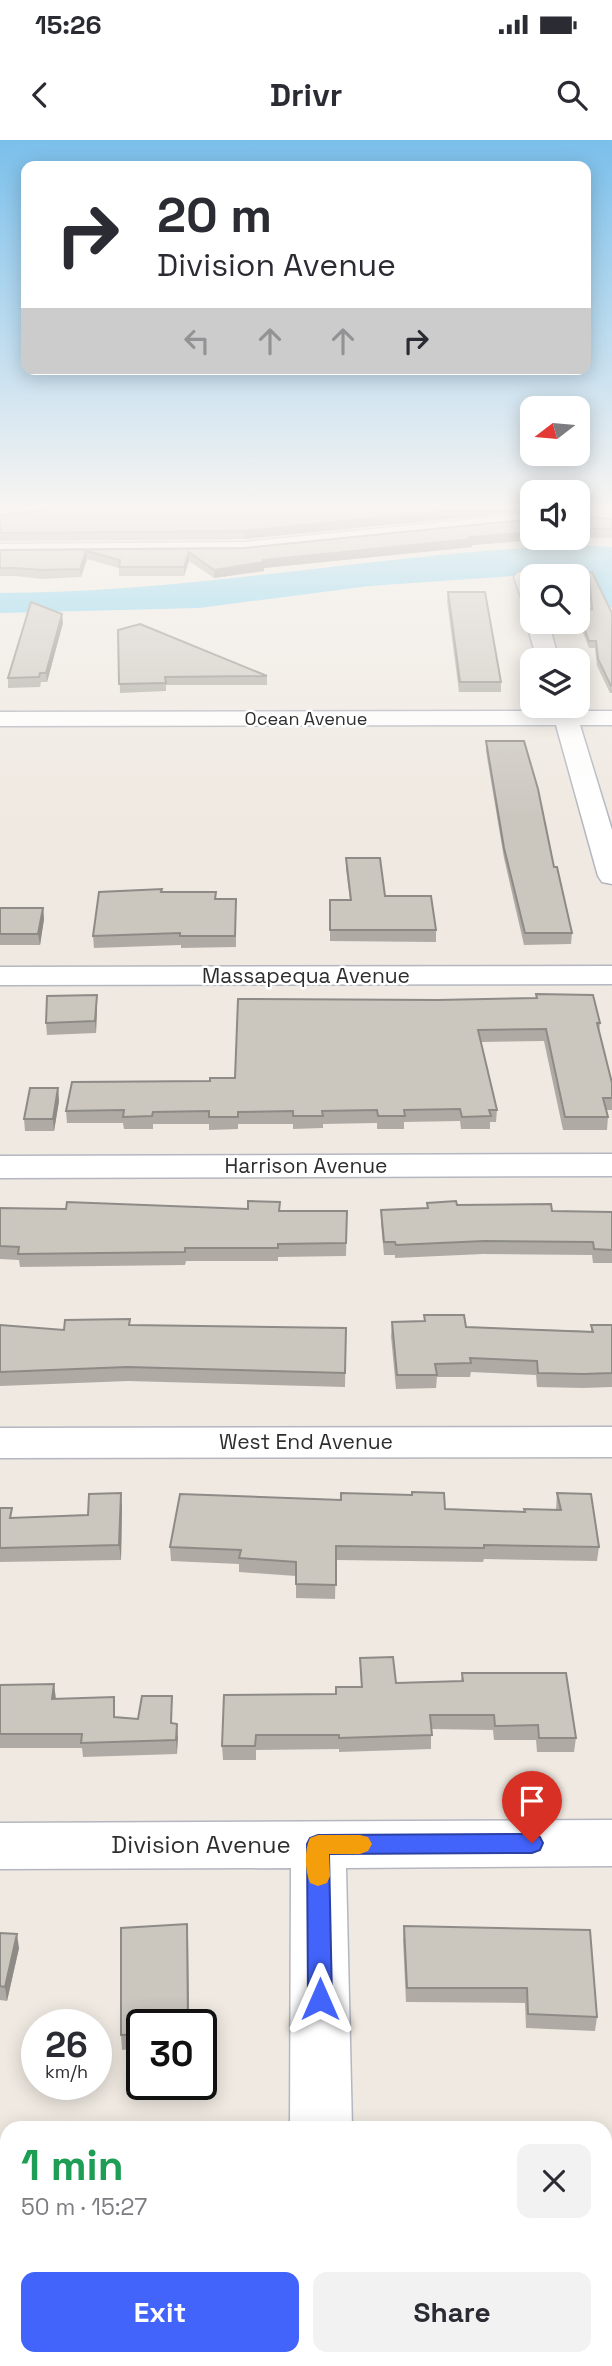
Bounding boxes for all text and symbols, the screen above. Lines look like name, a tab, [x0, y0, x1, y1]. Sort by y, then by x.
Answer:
text: 15:26	[35, 8, 102, 42]
text: Drivr	[270, 75, 342, 115]
icon: back	[21, 76, 59, 114]
icon: search	[553, 76, 591, 114]
text: 20 m	[157, 184, 272, 246]
icon: right	[42, 189, 133, 280]
text: Division Avenue	[157, 245, 396, 285]
icon: left	[178, 322, 216, 360]
icon: ahead	[251, 322, 289, 360]
icon: ahead	[324, 322, 362, 360]
icon: right	[397, 322, 435, 360]
north arrow	[520, 396, 590, 466]
map controls	[520, 396, 590, 718]
button: sound	[520, 480, 590, 550]
button: search	[520, 564, 590, 634]
button: layers	[520, 648, 590, 718]
street label: Ocean Avenue	[245, 707, 367, 730]
street label: Massapequa Avenue	[202, 962, 410, 989]
street label: Harrison Avenue	[224, 1152, 388, 1179]
street label: West End Avenue	[219, 1428, 393, 1455]
pin	[502, 1771, 562, 1843]
icon: arrive	[513, 1782, 551, 1820]
street label: Division Avenue	[111, 1829, 291, 1860]
position arrow	[283, 1962, 357, 2036]
speed limit sign: 30	[126, 2009, 217, 2100]
text: 26	[45, 2023, 88, 2067]
text: km/h	[45, 2060, 88, 2083]
text: 1 min	[21, 2139, 124, 2192]
button: close	[517, 2144, 591, 2218]
text: 50 m · 15:27	[21, 2192, 147, 2222]
button: Exit	[21, 2272, 299, 2352]
button: Share	[313, 2272, 591, 2352]

